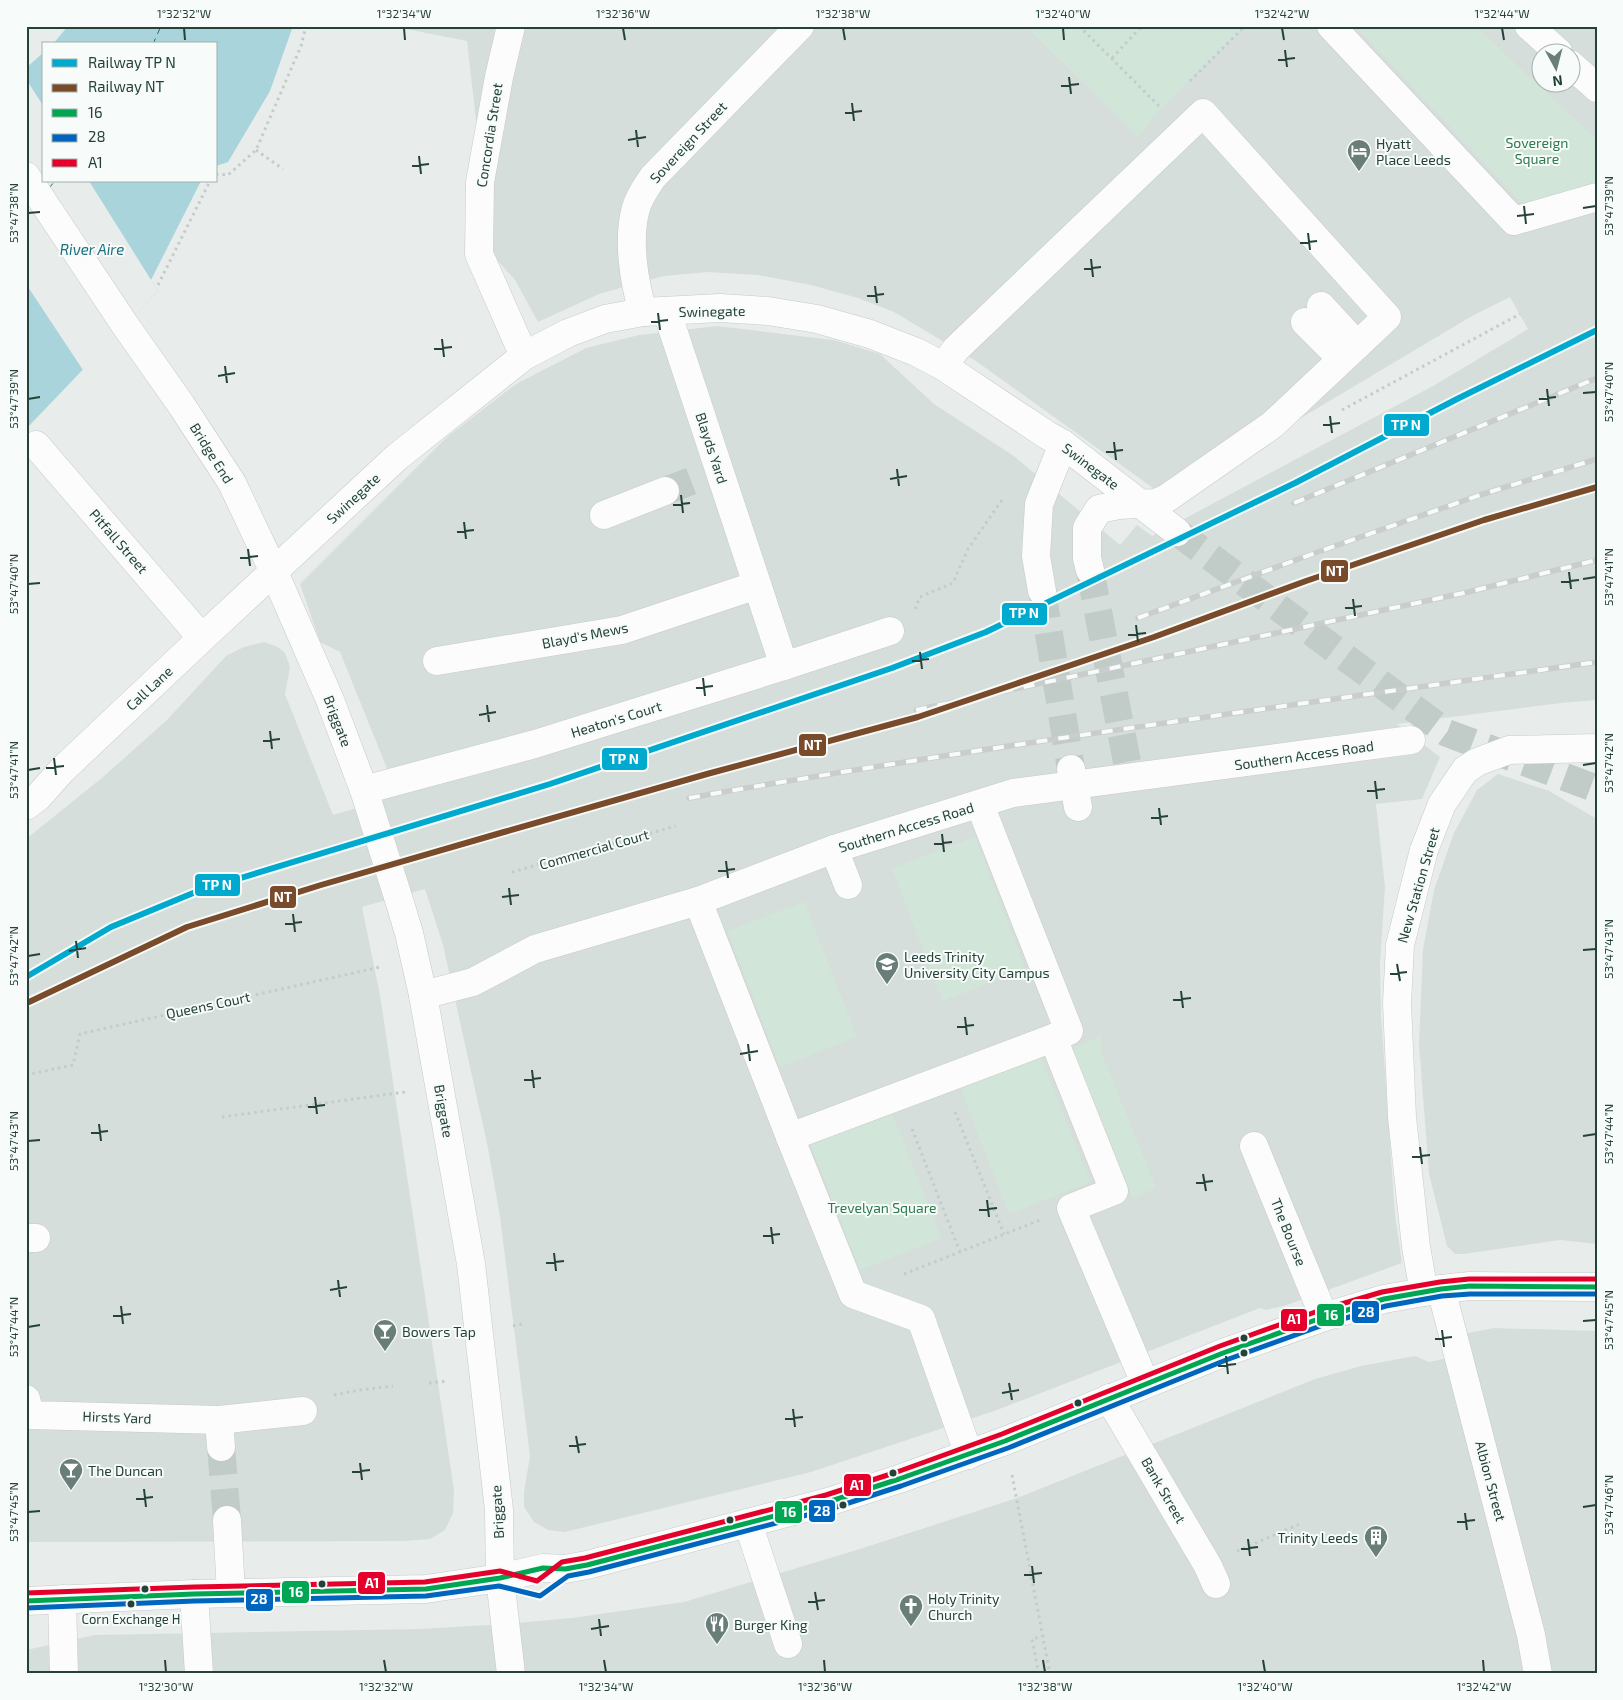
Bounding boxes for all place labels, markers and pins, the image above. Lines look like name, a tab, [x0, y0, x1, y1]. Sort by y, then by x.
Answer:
place label: Hyatt Place Leeds	[1376, 135, 1451, 168]
hotel icon: Hyatt Place Leeds	[1346, 138, 1372, 172]
place label: Leeds Trinity University City Campus	[904, 948, 1050, 981]
school or university icon: Leeds Trinity University City Campus	[874, 951, 900, 985]
bar icon: Bowers Tap	[372, 1318, 398, 1352]
place label: Bowers Tap	[402, 1323, 476, 1340]
unlabelled marker	[1239, 1333, 1249, 1343]
unlabelled marker	[1239, 1348, 1249, 1358]
unlabelled marker	[1073, 1398, 1083, 1408]
bar icon: The Duncan	[58, 1457, 84, 1491]
place label: The Duncan	[88, 1462, 163, 1479]
unlabelled marker	[888, 1468, 898, 1478]
unlabelled marker	[838, 1500, 848, 1510]
unlabelled marker	[725, 1515, 735, 1525]
building icon: Trinity Leeds	[1363, 1524, 1389, 1558]
place label: Trinity Leeds	[1278, 1529, 1358, 1546]
unlabelled marker	[317, 1579, 327, 1589]
unlabelled marker	[140, 1584, 150, 1594]
place label: Holy Trinity Church	[928, 1590, 1000, 1623]
church icon: Holy Trinity Church	[898, 1593, 924, 1627]
marker: Corn Exchange H	[126, 1599, 136, 1609]
place label: Corn Exchange H	[82, 1611, 180, 1627]
restaurant icon: Burger King	[704, 1611, 730, 1645]
place label: Burger King	[734, 1616, 808, 1633]

